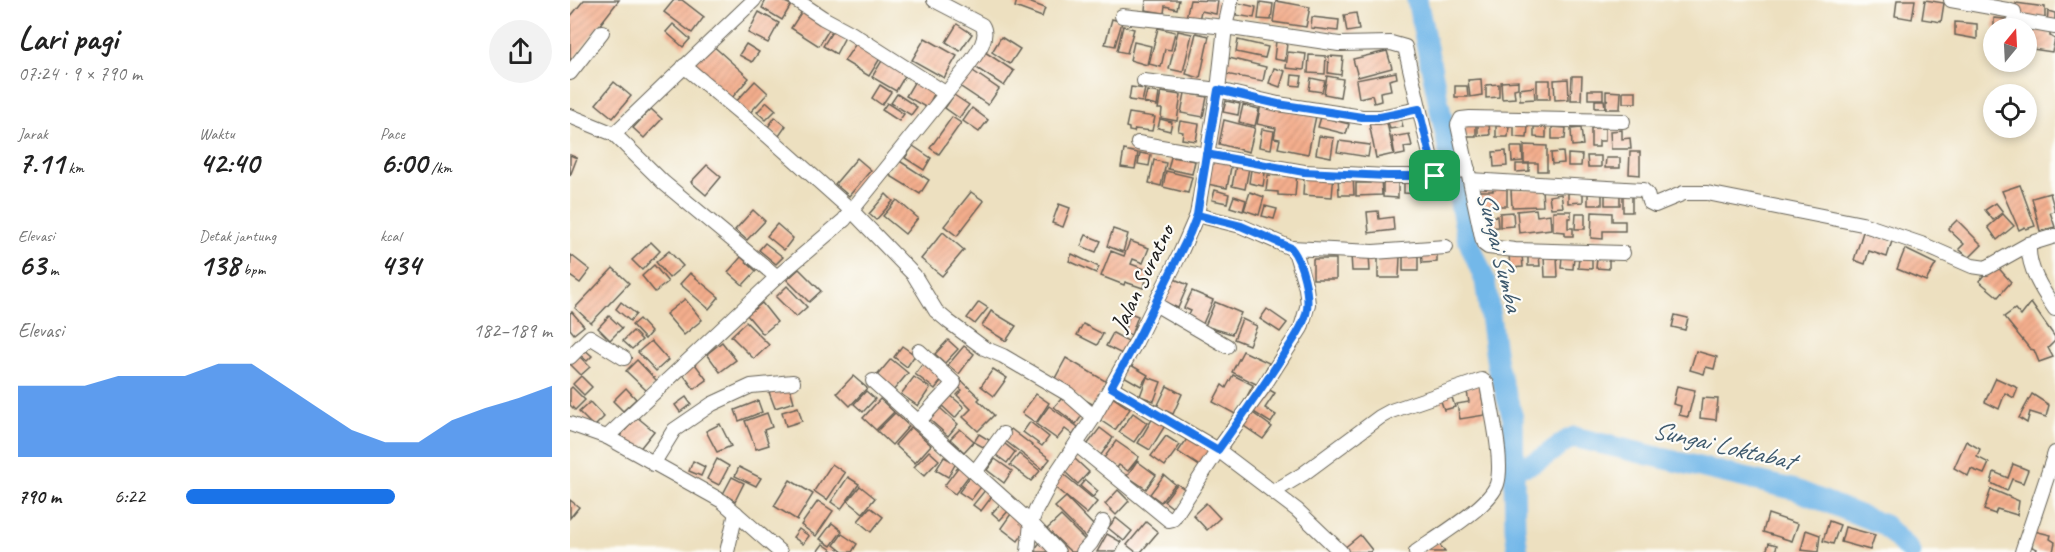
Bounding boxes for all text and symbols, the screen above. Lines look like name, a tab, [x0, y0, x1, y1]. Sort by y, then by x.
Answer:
text: Lari pagi	[18, 17, 118, 59]
north arrow	[1983, 18, 2037, 72]
map controls	[1983, 18, 2037, 138]
button: share	[489, 20, 552, 83]
text: 07:24 · 9 × 790 m	[18, 61, 142, 86]
button: locate	[1983, 84, 2037, 138]
text: Jarak	[18, 124, 48, 144]
text: Waktu	[199, 124, 235, 144]
text: Pace	[380, 124, 405, 144]
text: 7.11	[18, 144, 64, 182]
text: 42:40	[199, 144, 259, 182]
text: 6:00	[380, 144, 427, 182]
pin	[1409, 150, 1460, 201]
text: km	[64, 158, 84, 178]
text: /km	[427, 158, 452, 178]
icon: arrive	[1418, 159, 1451, 192]
water label: Sungai Sumba	[1469, 188, 1531, 317]
street label: Jalan Suratno	[1103, 218, 1182, 337]
text: Elevasi	[18, 226, 55, 246]
text: Detak jantung	[199, 226, 276, 246]
text: kcal	[380, 226, 401, 246]
text: 63	[18, 246, 46, 284]
text: 138	[199, 246, 240, 284]
text: 434	[380, 246, 421, 284]
text: m	[46, 260, 58, 280]
text: bpm	[240, 260, 265, 280]
text: Elevasi	[18, 318, 64, 343]
text: 182–189 m	[473, 318, 552, 343]
water label: Sungai Loktabat	[1649, 413, 1803, 479]
text: 790 m	[18, 484, 61, 509]
text: 6:22	[114, 484, 145, 509]

